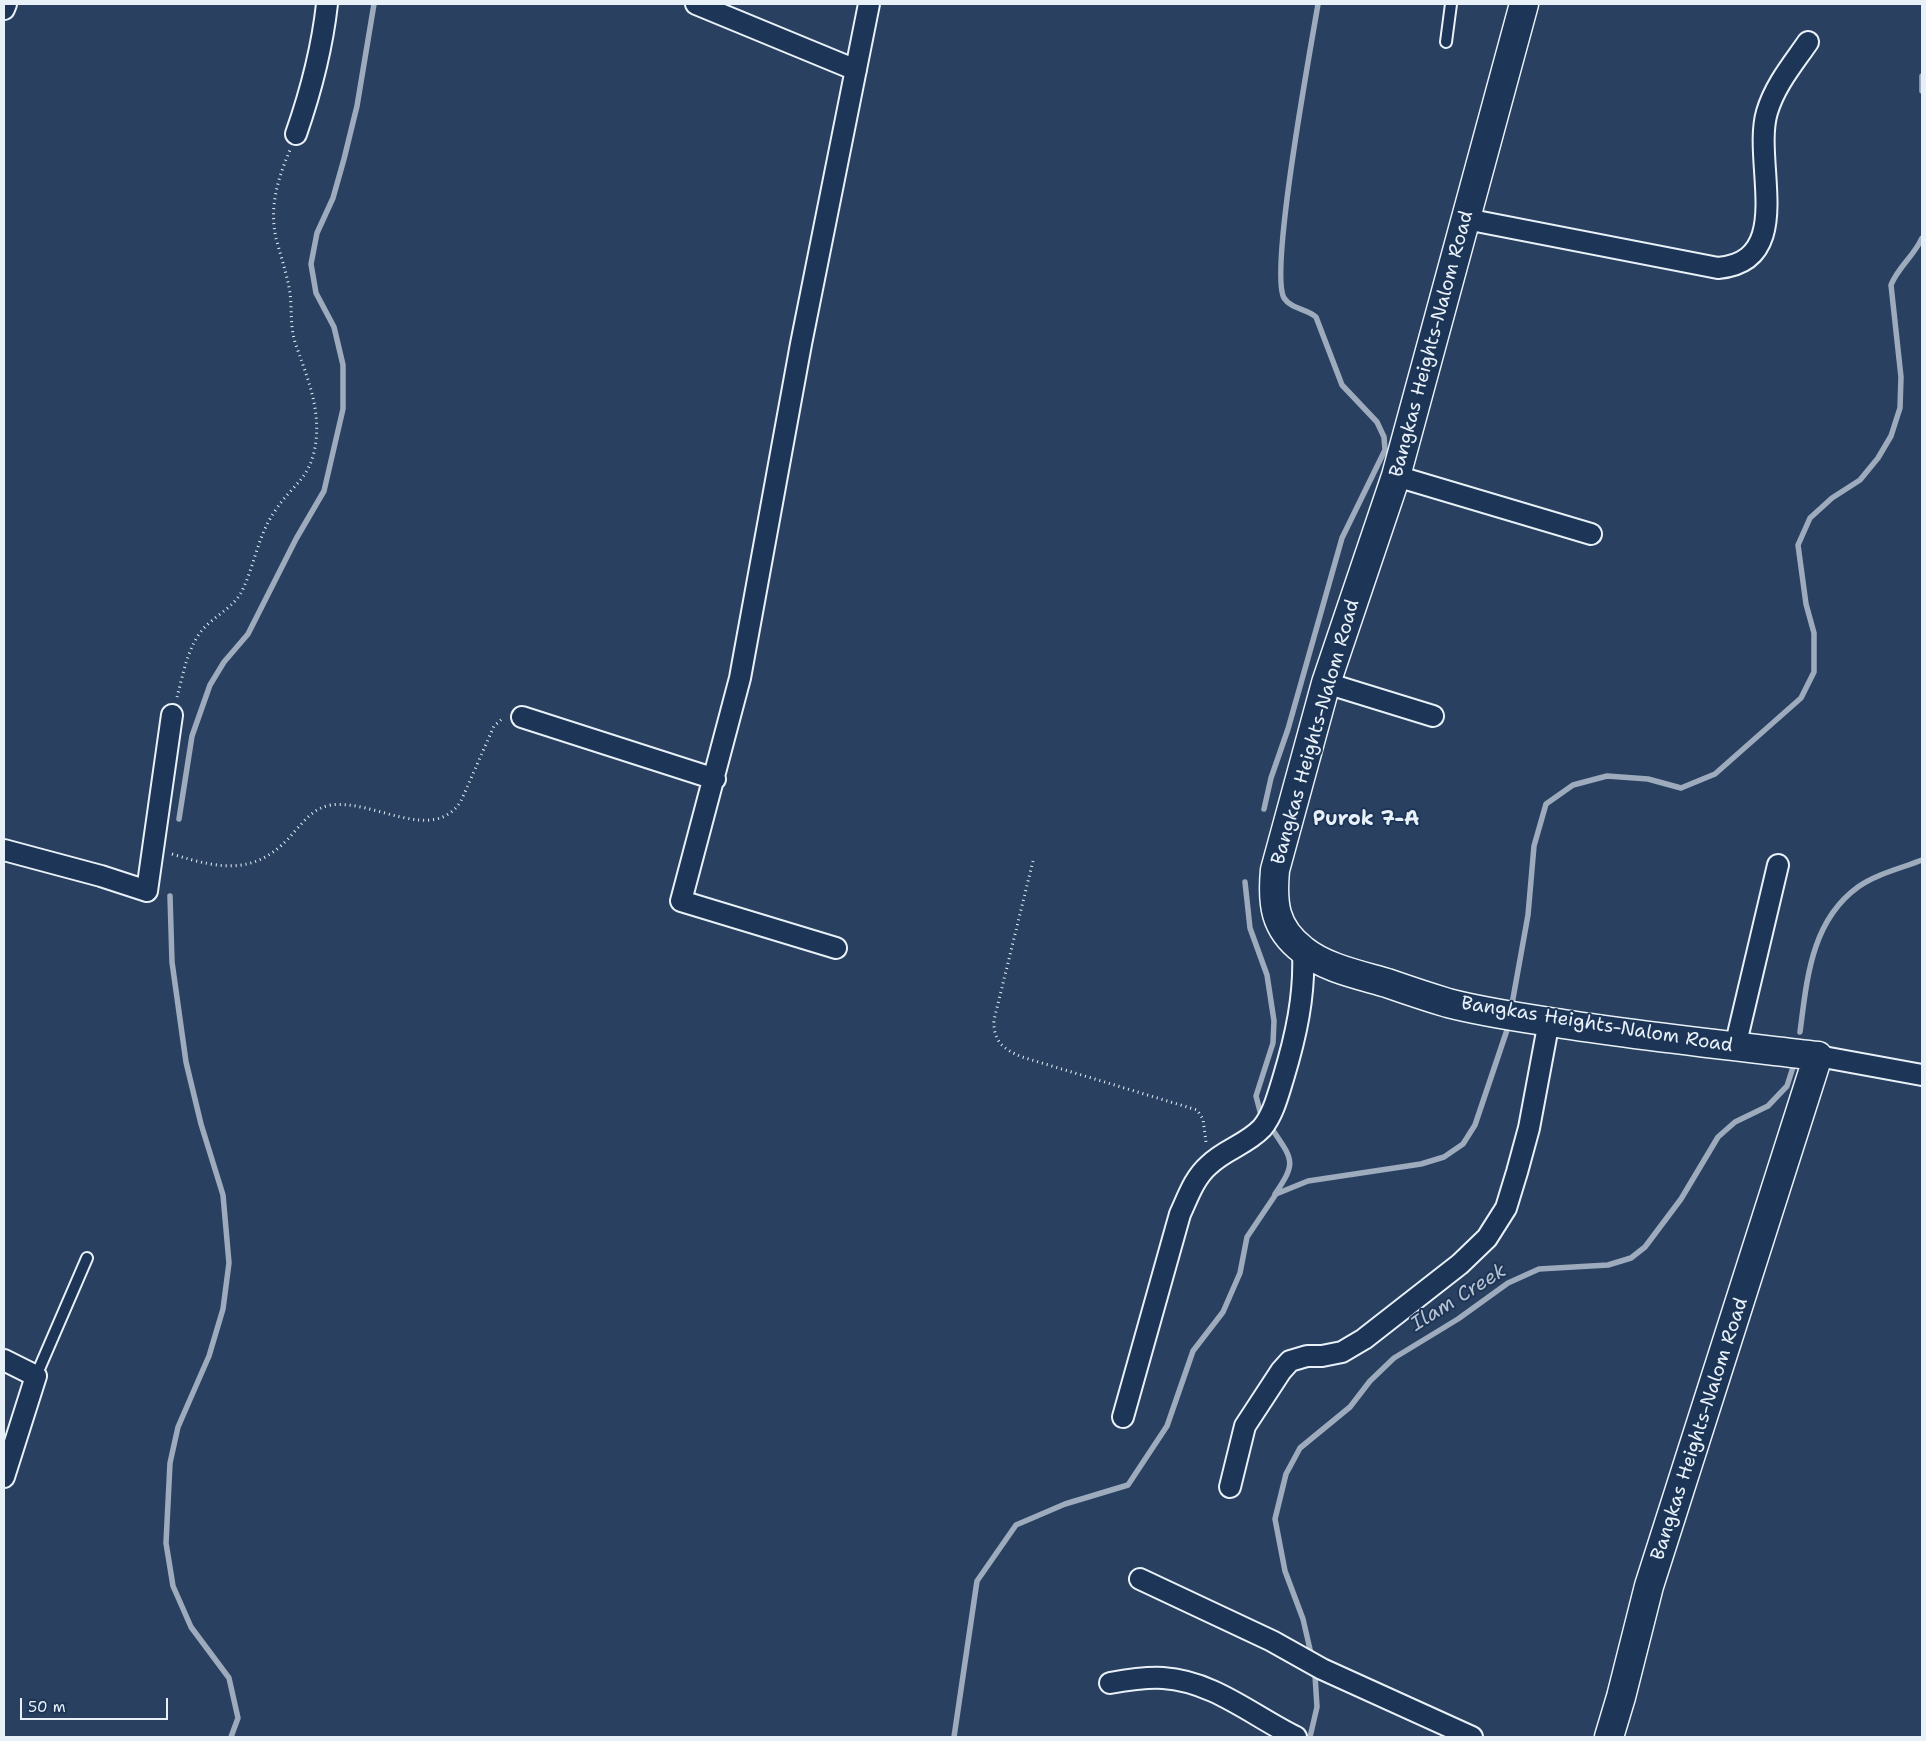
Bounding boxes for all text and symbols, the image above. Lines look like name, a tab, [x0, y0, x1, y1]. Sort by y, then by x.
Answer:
street label: Bangkas Heights-Nalom Road	[1385, 208, 1479, 480]
street label: Bangkas Heights-Nalom Road	[1267, 597, 1365, 867]
district label: Purok 7-A	[1313, 808, 1419, 832]
street label: Bangkas Heights-Nalom Road	[1460, 992, 1734, 1058]
water label: Ilam Creek	[1407, 1259, 1511, 1337]
street label: Bangkas Heights-Nalom Road	[1647, 1295, 1753, 1563]
scale bar	[22, 1688, 170, 1720]
text: 50 m	[28, 1697, 66, 1717]

